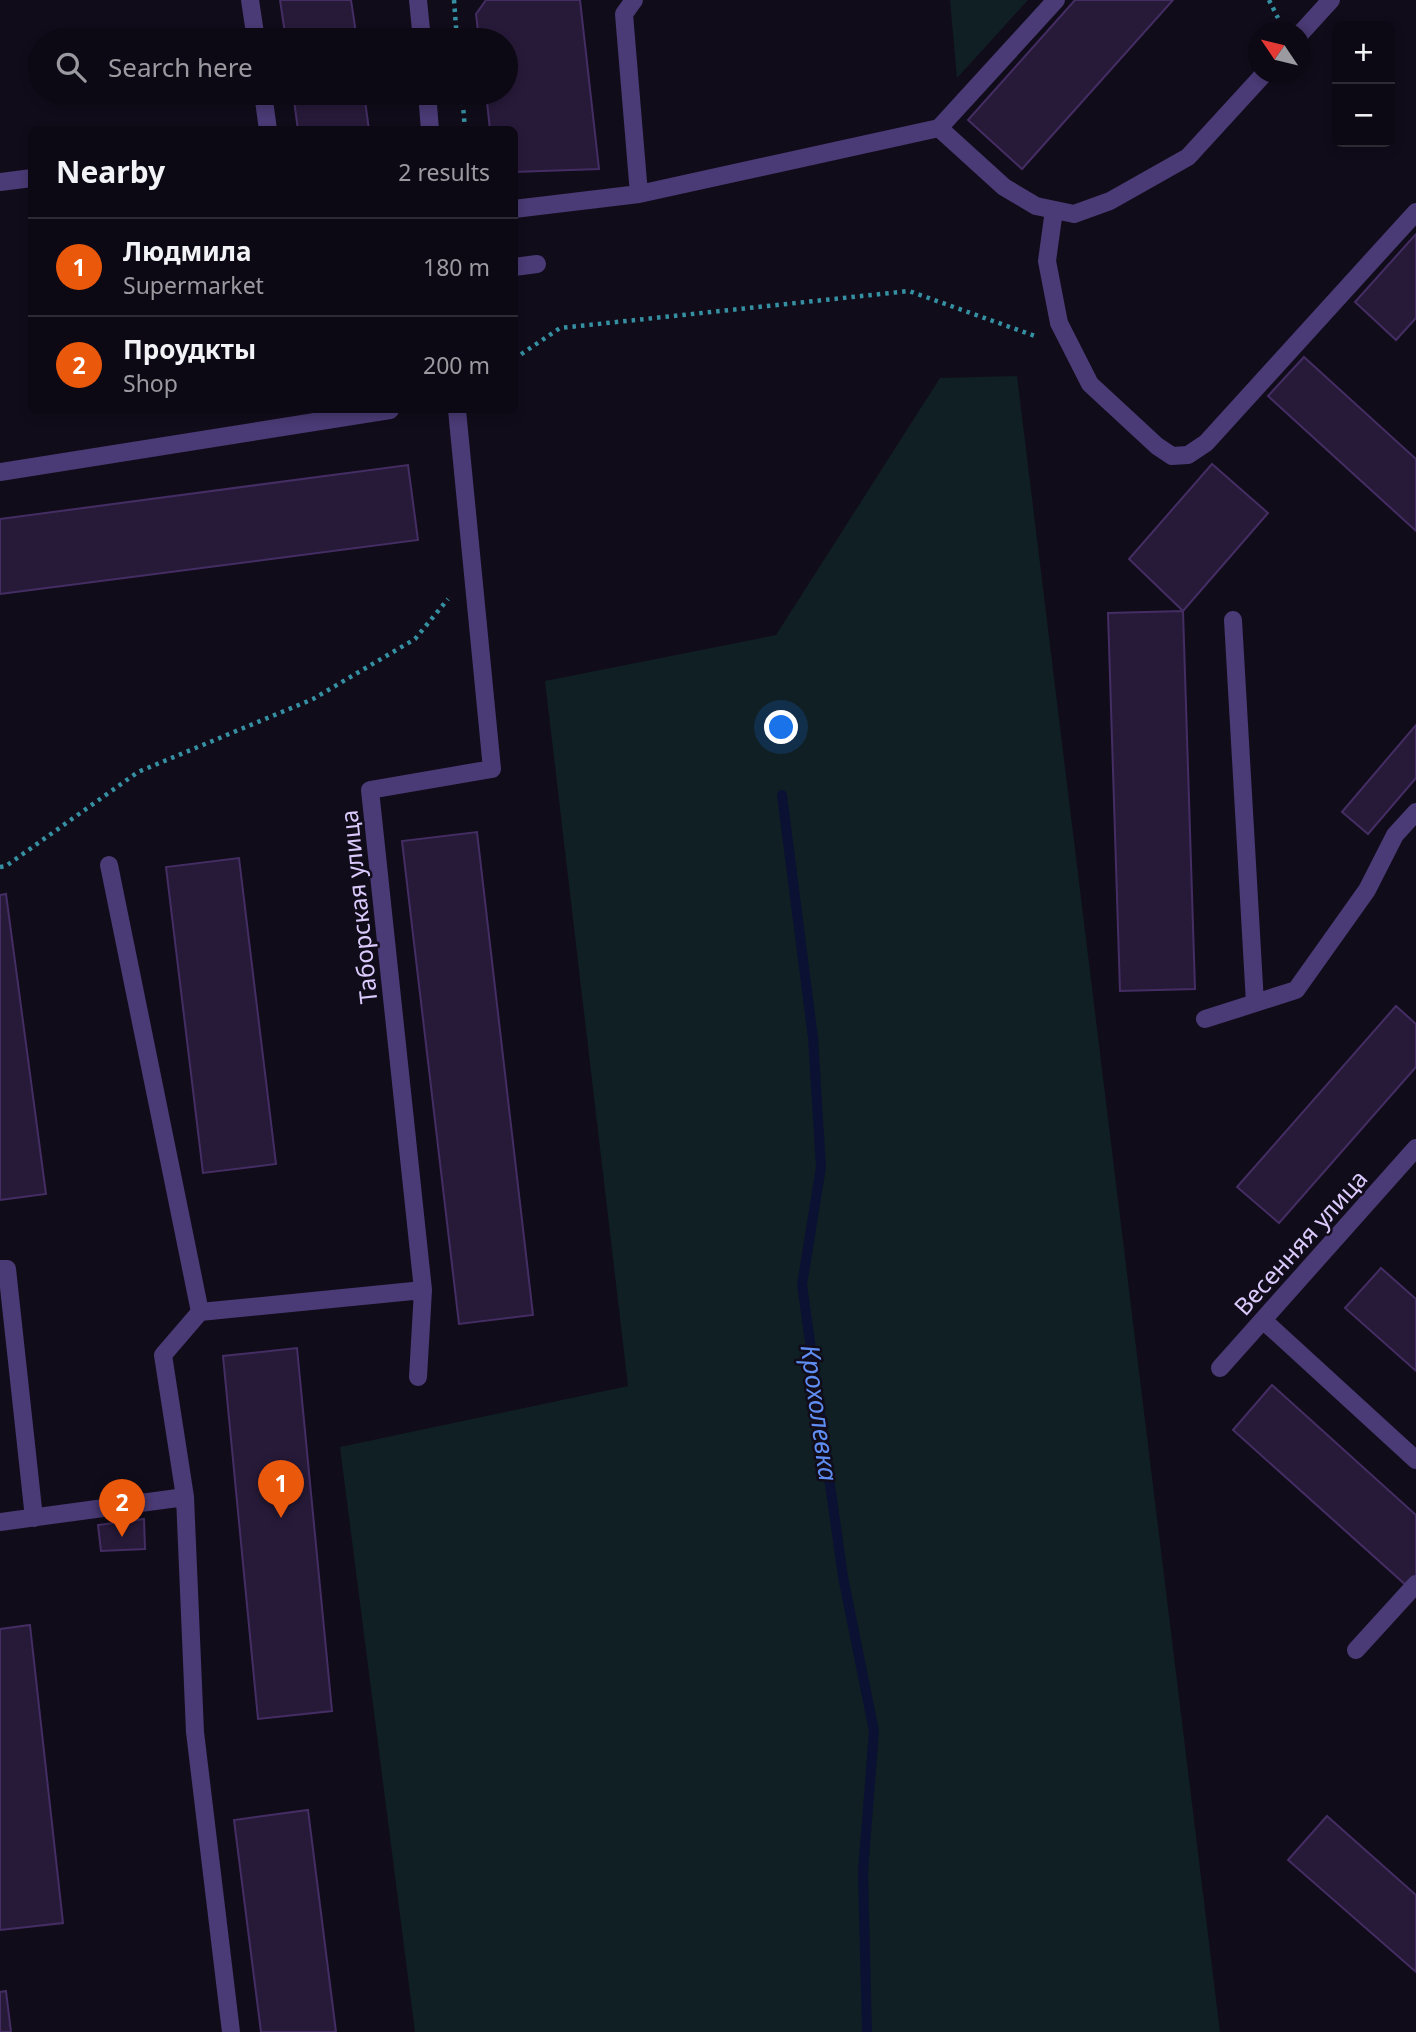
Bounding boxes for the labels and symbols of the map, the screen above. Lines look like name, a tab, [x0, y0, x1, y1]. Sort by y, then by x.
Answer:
north arrow	[1248, 21, 1311, 84]
your location	[764, 710, 798, 744]
street label: Таборская улица	[331, 809, 385, 1005]
street label: Весенняя улица	[1226, 1162, 1374, 1322]
water label: Крохолевка	[793, 1342, 847, 1484]
pin: 1	[258, 1460, 304, 1518]
pin: 2	[99, 1479, 145, 1537]

